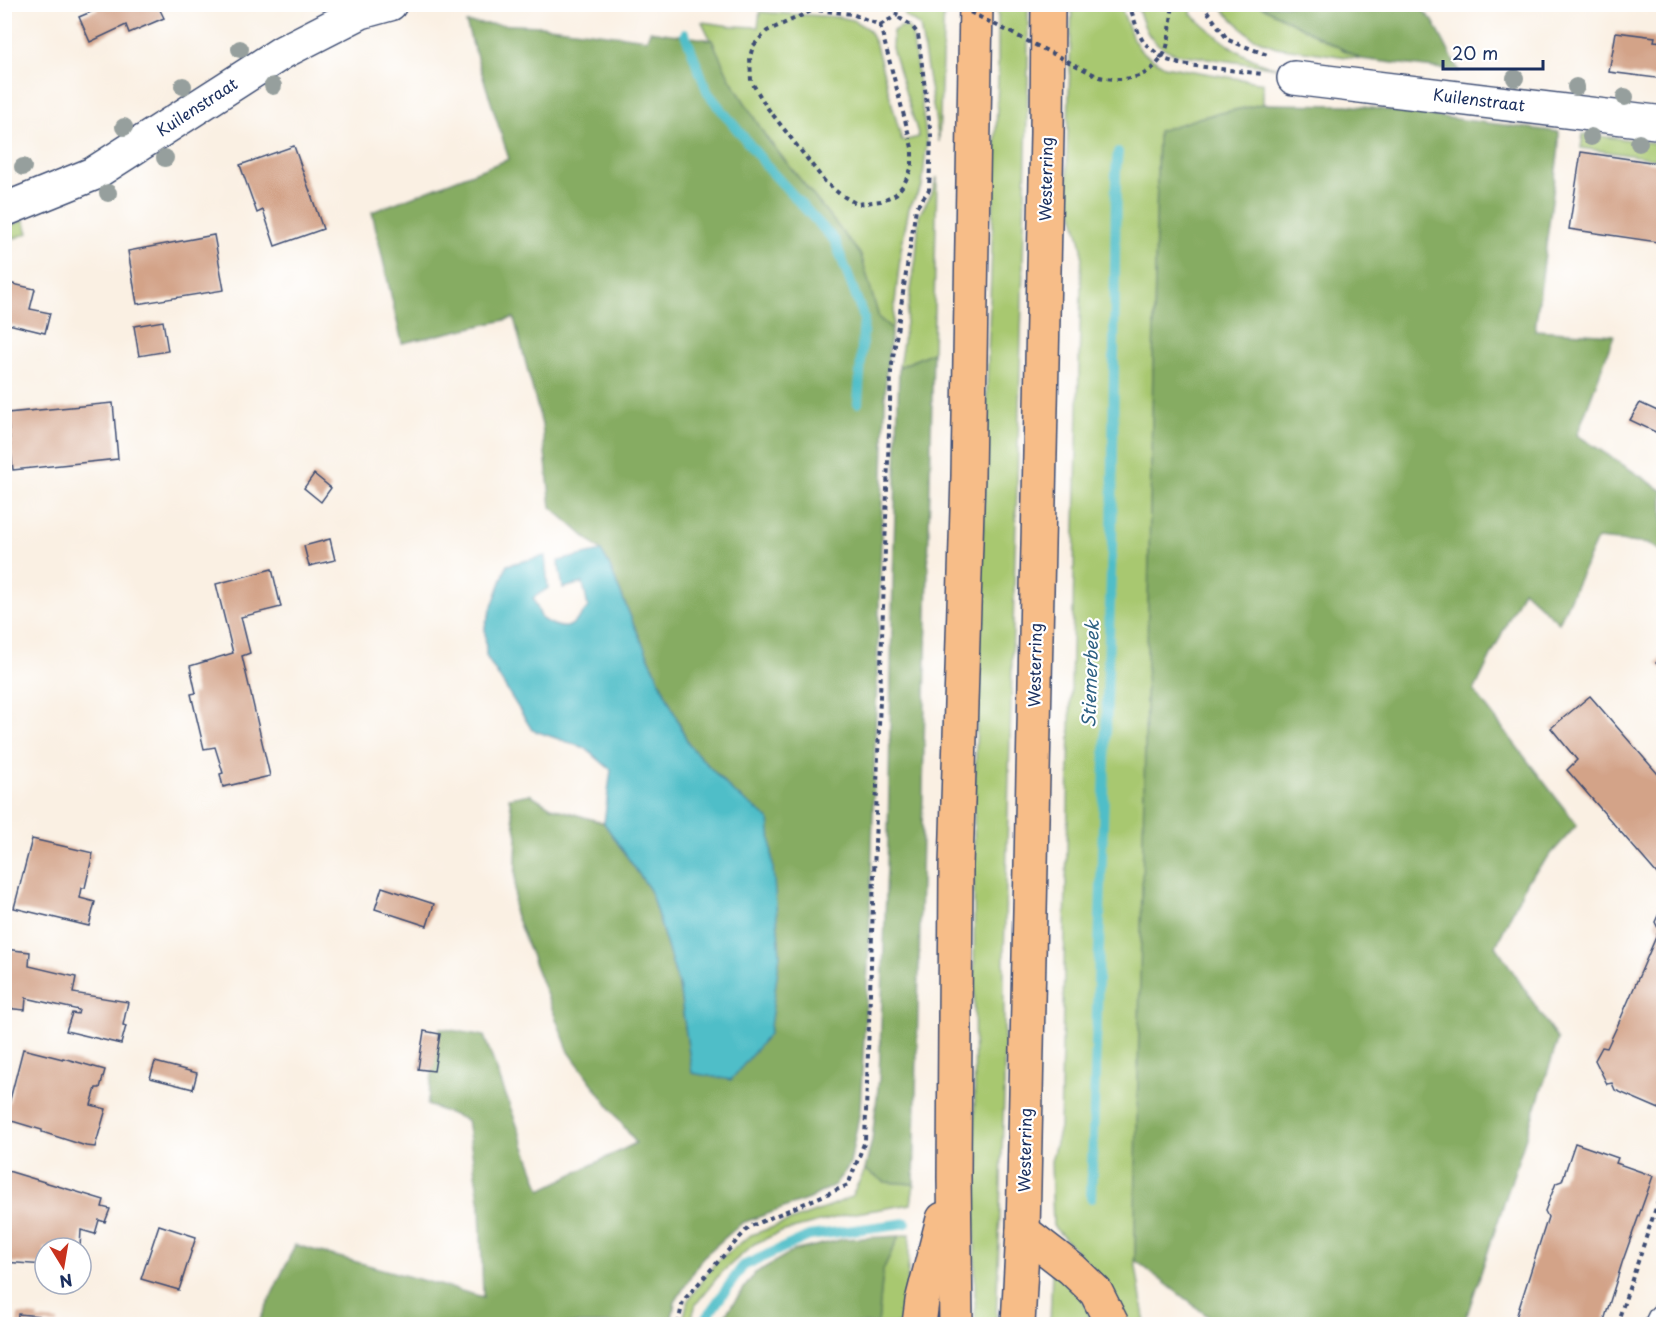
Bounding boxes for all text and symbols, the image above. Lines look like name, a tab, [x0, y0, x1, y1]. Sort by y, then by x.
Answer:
scale bar	[1443, 33, 1544, 71]
text: 20 m	[1452, 39, 1498, 66]
street label: Kuilenstraat	[151, 71, 242, 141]
street label: Kuilenstraat	[1432, 81, 1527, 117]
street label: Westerring	[1032, 137, 1058, 221]
water label: Stiemerbeek	[1074, 619, 1105, 728]
street label: Westerring	[1021, 623, 1047, 707]
street label: Westerring	[1011, 1108, 1037, 1192]
north arrow	[33, 1236, 93, 1296]
text: N	[58, 1269, 75, 1295]

